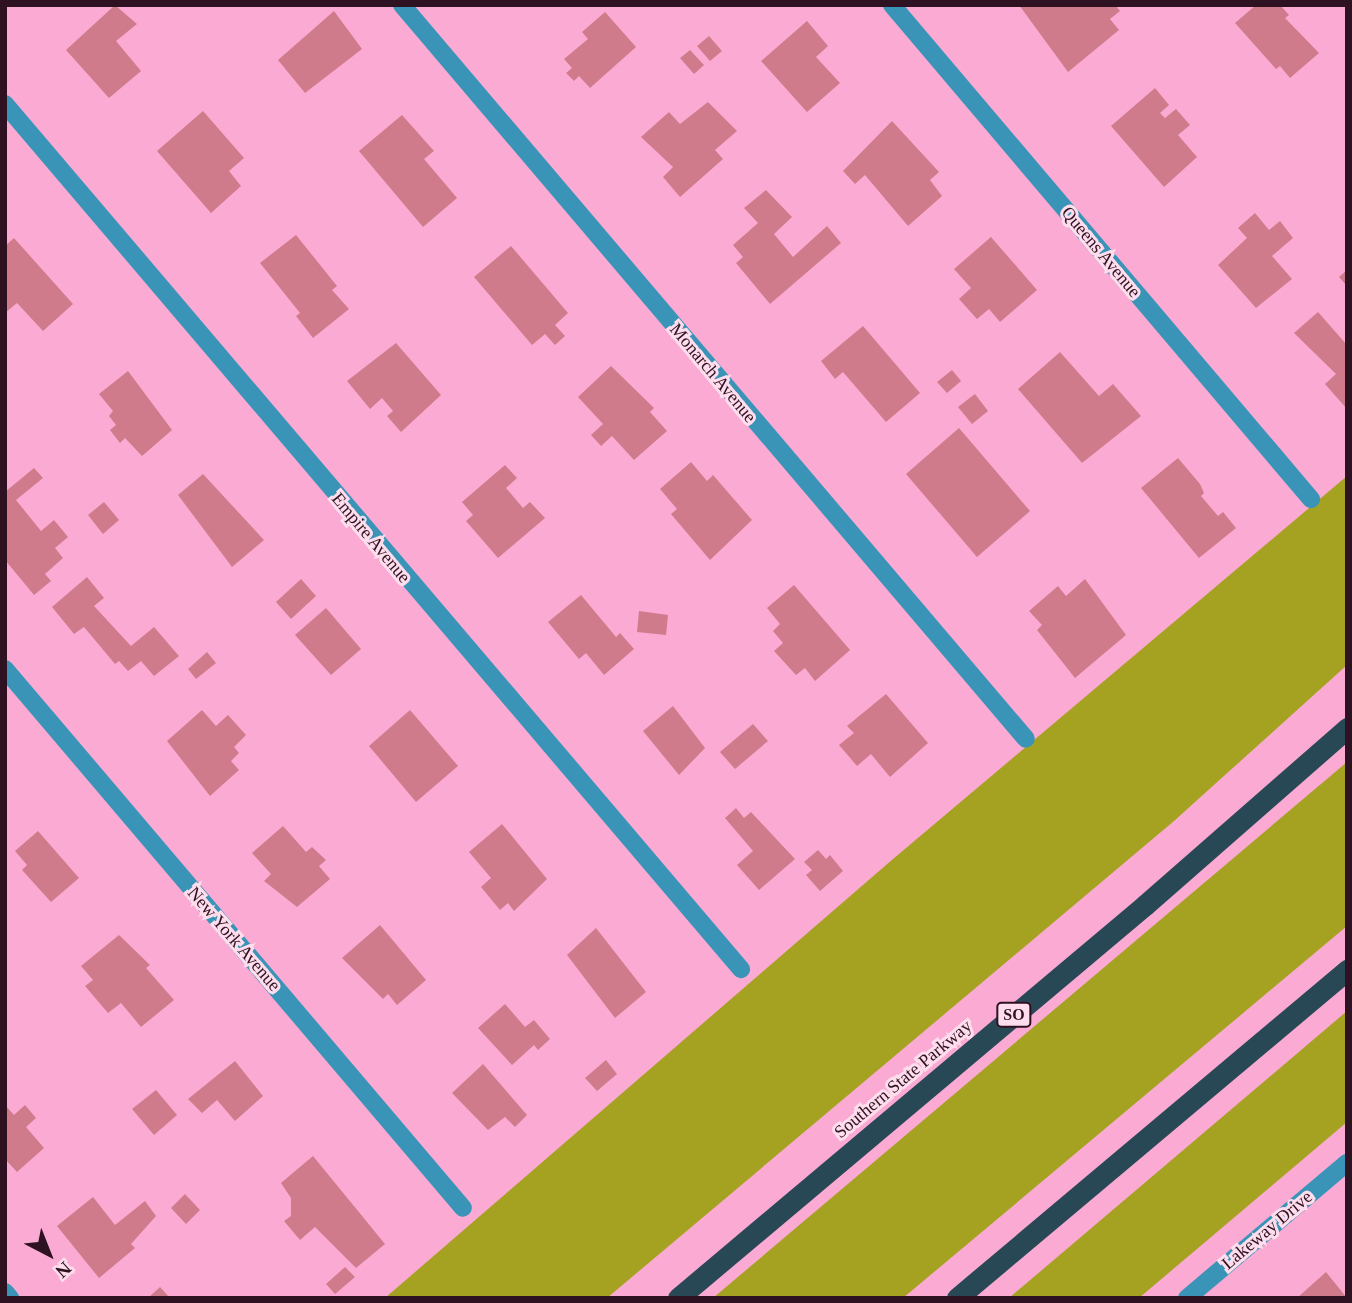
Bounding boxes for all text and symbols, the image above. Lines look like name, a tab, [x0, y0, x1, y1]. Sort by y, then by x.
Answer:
street label: Queens Avenue	[1056, 202, 1146, 302]
street label: Monarch Avenue	[665, 319, 761, 427]
street label: Empire Avenue	[327, 488, 415, 588]
street label: New York Avenue	[182, 882, 286, 996]
road number: SO	[995, 1002, 1033, 1028]
street label: Southern State Parkway	[830, 1015, 976, 1143]
street label: Lakeway Drive	[1217, 1186, 1317, 1274]
north arrow	[14, 1219, 84, 1289]
text: N	[51, 1258, 76, 1282]

